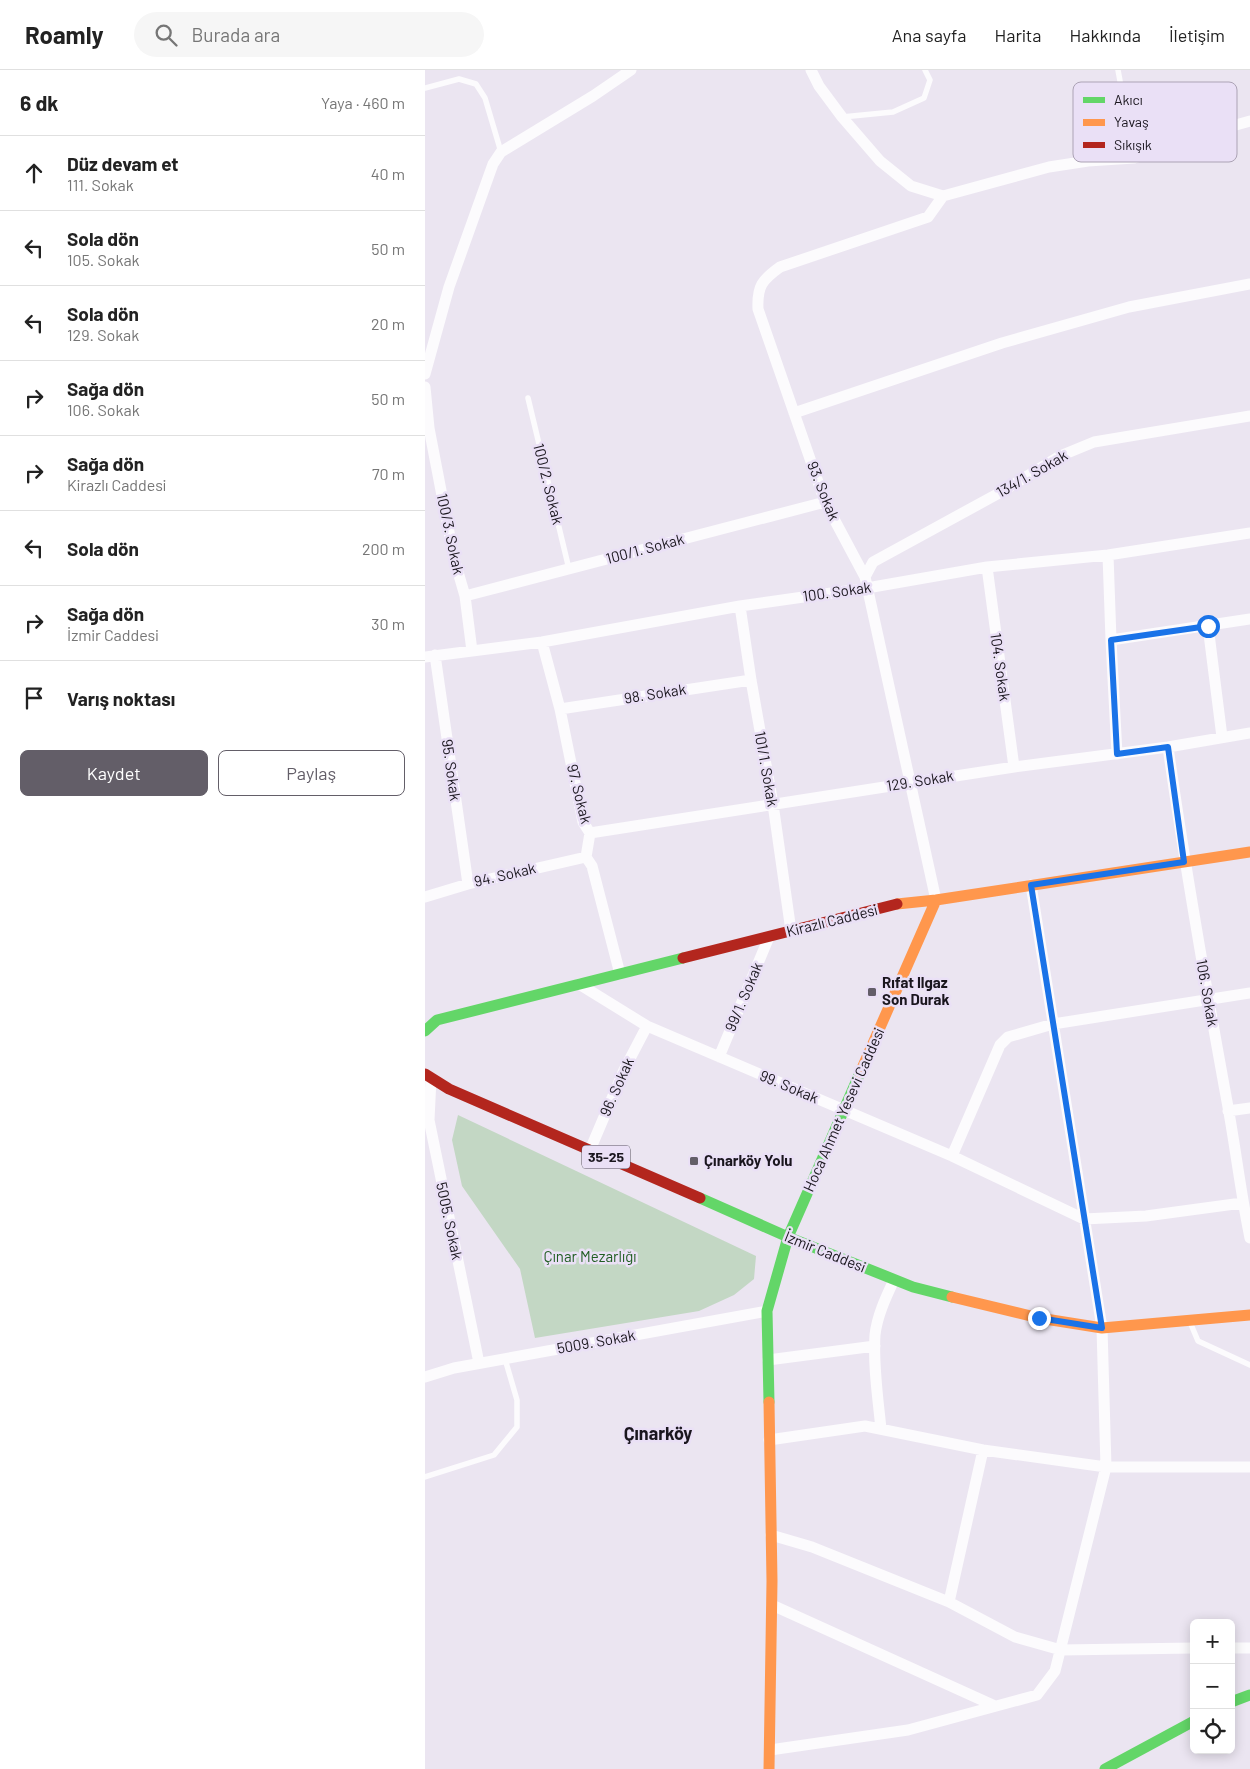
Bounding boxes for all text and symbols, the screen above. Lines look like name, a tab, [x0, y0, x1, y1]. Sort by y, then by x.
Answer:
search box	[134, 12, 484, 57]
text: Roamly	[25, 20, 104, 49]
icon: search	[152, 21, 180, 49]
text: Burada ara	[192, 23, 280, 46]
text: Ana sayfa	[892, 24, 966, 46]
text: Harita	[994, 24, 1042, 46]
text: Hakkında	[1070, 24, 1141, 46]
text: İletişim	[1169, 24, 1225, 46]
legend	[1073, 82, 1237, 162]
text: 6 dk	[20, 90, 59, 115]
text: Akıcı	[1114, 91, 1143, 108]
text: Yaya · 460 m	[321, 93, 405, 112]
text: Yavaş	[1114, 113, 1149, 130]
text: Sıkışık	[1114, 136, 1152, 153]
text: Düz devam et	[67, 152, 179, 175]
icon: ahead	[20, 159, 48, 187]
text: 40 m	[371, 164, 405, 183]
text: 111. Sokak	[67, 175, 134, 194]
text: Sola dön	[67, 227, 139, 250]
icon: left	[20, 234, 48, 262]
text: 50 m	[371, 239, 405, 258]
text: 105. Sokak	[67, 250, 140, 269]
text: Sola dön	[67, 302, 139, 325]
icon: left	[20, 309, 48, 337]
text: 20 m	[371, 314, 405, 333]
text: 129. Sokak	[67, 325, 139, 344]
text: Sağa dön	[67, 377, 144, 400]
icon: right	[20, 384, 48, 412]
text: 50 m	[371, 389, 405, 408]
text: 106. Sokak	[67, 400, 140, 419]
street label: 100/2. Sokak	[530, 441, 568, 527]
street label: 134/1. Sokak	[993, 445, 1071, 501]
text: Sağa dön	[67, 452, 144, 475]
street label: 93. Sokak	[804, 458, 844, 523]
icon: right	[20, 459, 48, 487]
text: 70 m	[372, 464, 405, 483]
text: Kirazlı Caddesi	[67, 475, 166, 494]
street label: 100/3. Sokak	[434, 492, 468, 577]
street label: 100/1. Sokak	[604, 529, 686, 567]
icon: left	[20, 534, 48, 562]
text: Sola dön	[67, 537, 139, 560]
text: 200 m	[362, 539, 405, 558]
street label: 100. Sokak	[802, 577, 873, 605]
text: Sağa dön	[67, 602, 144, 625]
icon: right	[20, 609, 48, 637]
text: 30 m	[371, 614, 405, 633]
route start	[1197, 615, 1220, 638]
text: İzmir Caddesi	[67, 625, 159, 644]
street label: 104. Sokak	[987, 632, 1015, 703]
street label: 98. Sokak	[623, 679, 687, 707]
icon: arrive	[20, 684, 48, 712]
text: Varış noktası	[67, 687, 175, 710]
street label: 101/1. Sokak	[751, 730, 783, 809]
street label: 95. Sokak	[439, 738, 465, 802]
button: Kaydet	[20, 750, 208, 796]
button: Paylaş	[218, 750, 405, 796]
street label: 97. Sokak	[564, 762, 596, 826]
street label: 129. Sokak	[885, 766, 955, 794]
street label: 94. Sokak	[472, 858, 538, 890]
street label: Kirazlı Caddesi	[784, 900, 879, 940]
street label: 106. Sokak	[1193, 958, 1223, 1028]
street label: 99/1. Sokak	[720, 959, 766, 1034]
place label: Rıfat Ilgaz Son Durak	[882, 973, 949, 1008]
marker: Rıfat Ilgaz Son Durak	[866, 986, 878, 998]
street label: Hoca Ahmet Yesevi Caddesi	[799, 1025, 887, 1194]
street label: 96. Sokak	[595, 1054, 637, 1119]
street label: 99. Sokak	[757, 1066, 822, 1107]
road number: 35-25	[582, 1146, 630, 1168]
place label: Çınarköy Yolu	[704, 1151, 793, 1169]
marker: Çınarköy Yolu	[688, 1155, 700, 1167]
street label: 5005. Sokak	[433, 1180, 467, 1262]
street label: İzmir Caddesi	[782, 1227, 869, 1276]
park label: Çınar Mezarlığı	[544, 1247, 636, 1265]
route end	[1028, 1307, 1051, 1330]
street label: 5009. Sokak	[555, 1325, 637, 1357]
district label: Çınarköy	[624, 1422, 692, 1444]
map controls	[1190, 1619, 1235, 1754]
button: +	[1190, 1619, 1235, 1664]
button: −	[1190, 1664, 1235, 1709]
button: locate	[1190, 1709, 1235, 1754]

